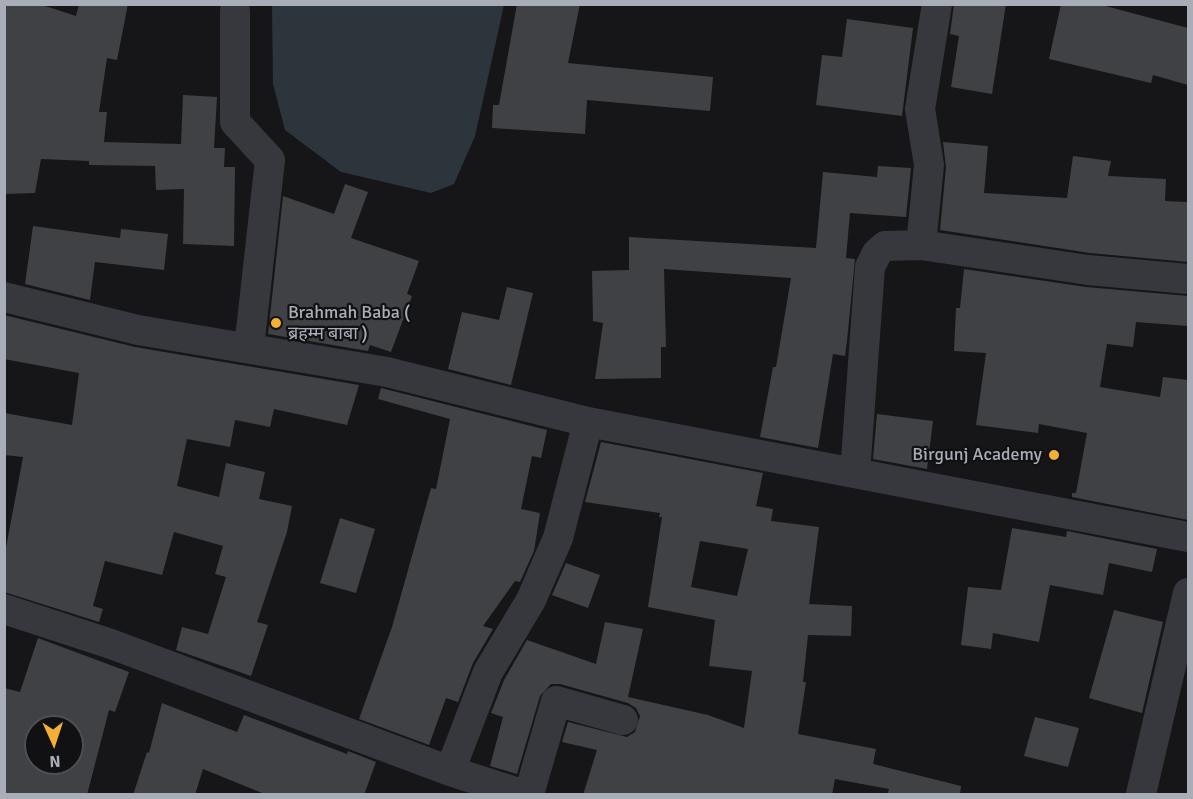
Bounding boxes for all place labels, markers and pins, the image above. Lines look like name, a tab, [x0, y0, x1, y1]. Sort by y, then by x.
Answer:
place label: Brahmah Baba ( ब्रहम्म बाबा )	[288, 302, 410, 344]
marker: Brahmah Baba ( ब्रहम्म बाबा )	[269, 316, 283, 330]
place label: Birgunj Academy	[912, 444, 1042, 466]
marker: Birgunj Academy	[1047, 448, 1061, 462]

